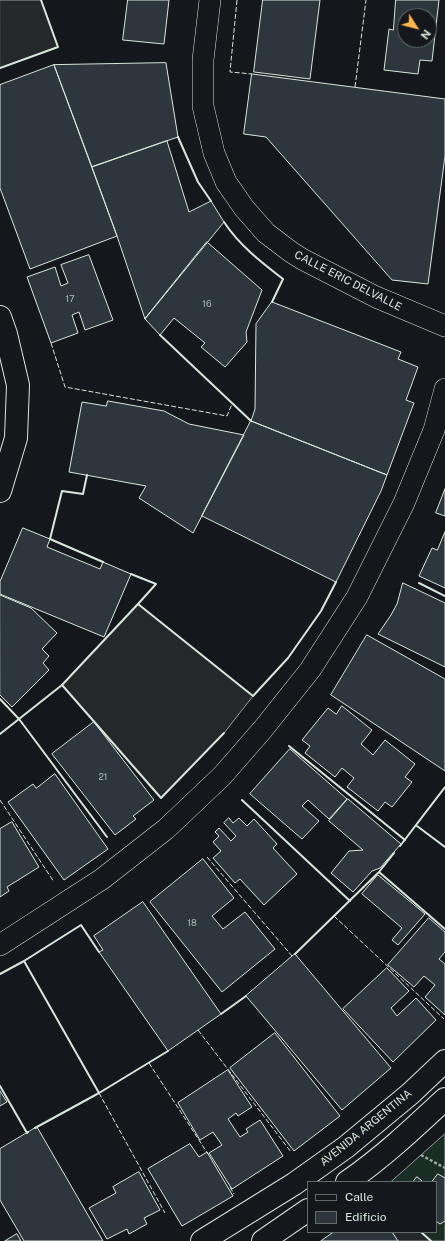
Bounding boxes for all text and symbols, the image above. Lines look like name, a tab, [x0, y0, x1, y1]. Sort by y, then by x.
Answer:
north arrow	[397, 8, 437, 48]
text: N	[419, 27, 433, 41]
street label: CALLE ERIC DELVALLE	[292, 248, 404, 314]
house number: 17	[65, 294, 75, 304]
house number: 16	[202, 299, 212, 309]
house number: 21	[98, 772, 108, 782]
house number: 18	[187, 918, 197, 928]
street label: AVENIDA ARGENTINA	[317, 1087, 415, 1169]
legend	[307, 1181, 437, 1233]
text: Calle	[345, 1190, 373, 1204]
text: Edificio	[345, 1210, 387, 1224]

